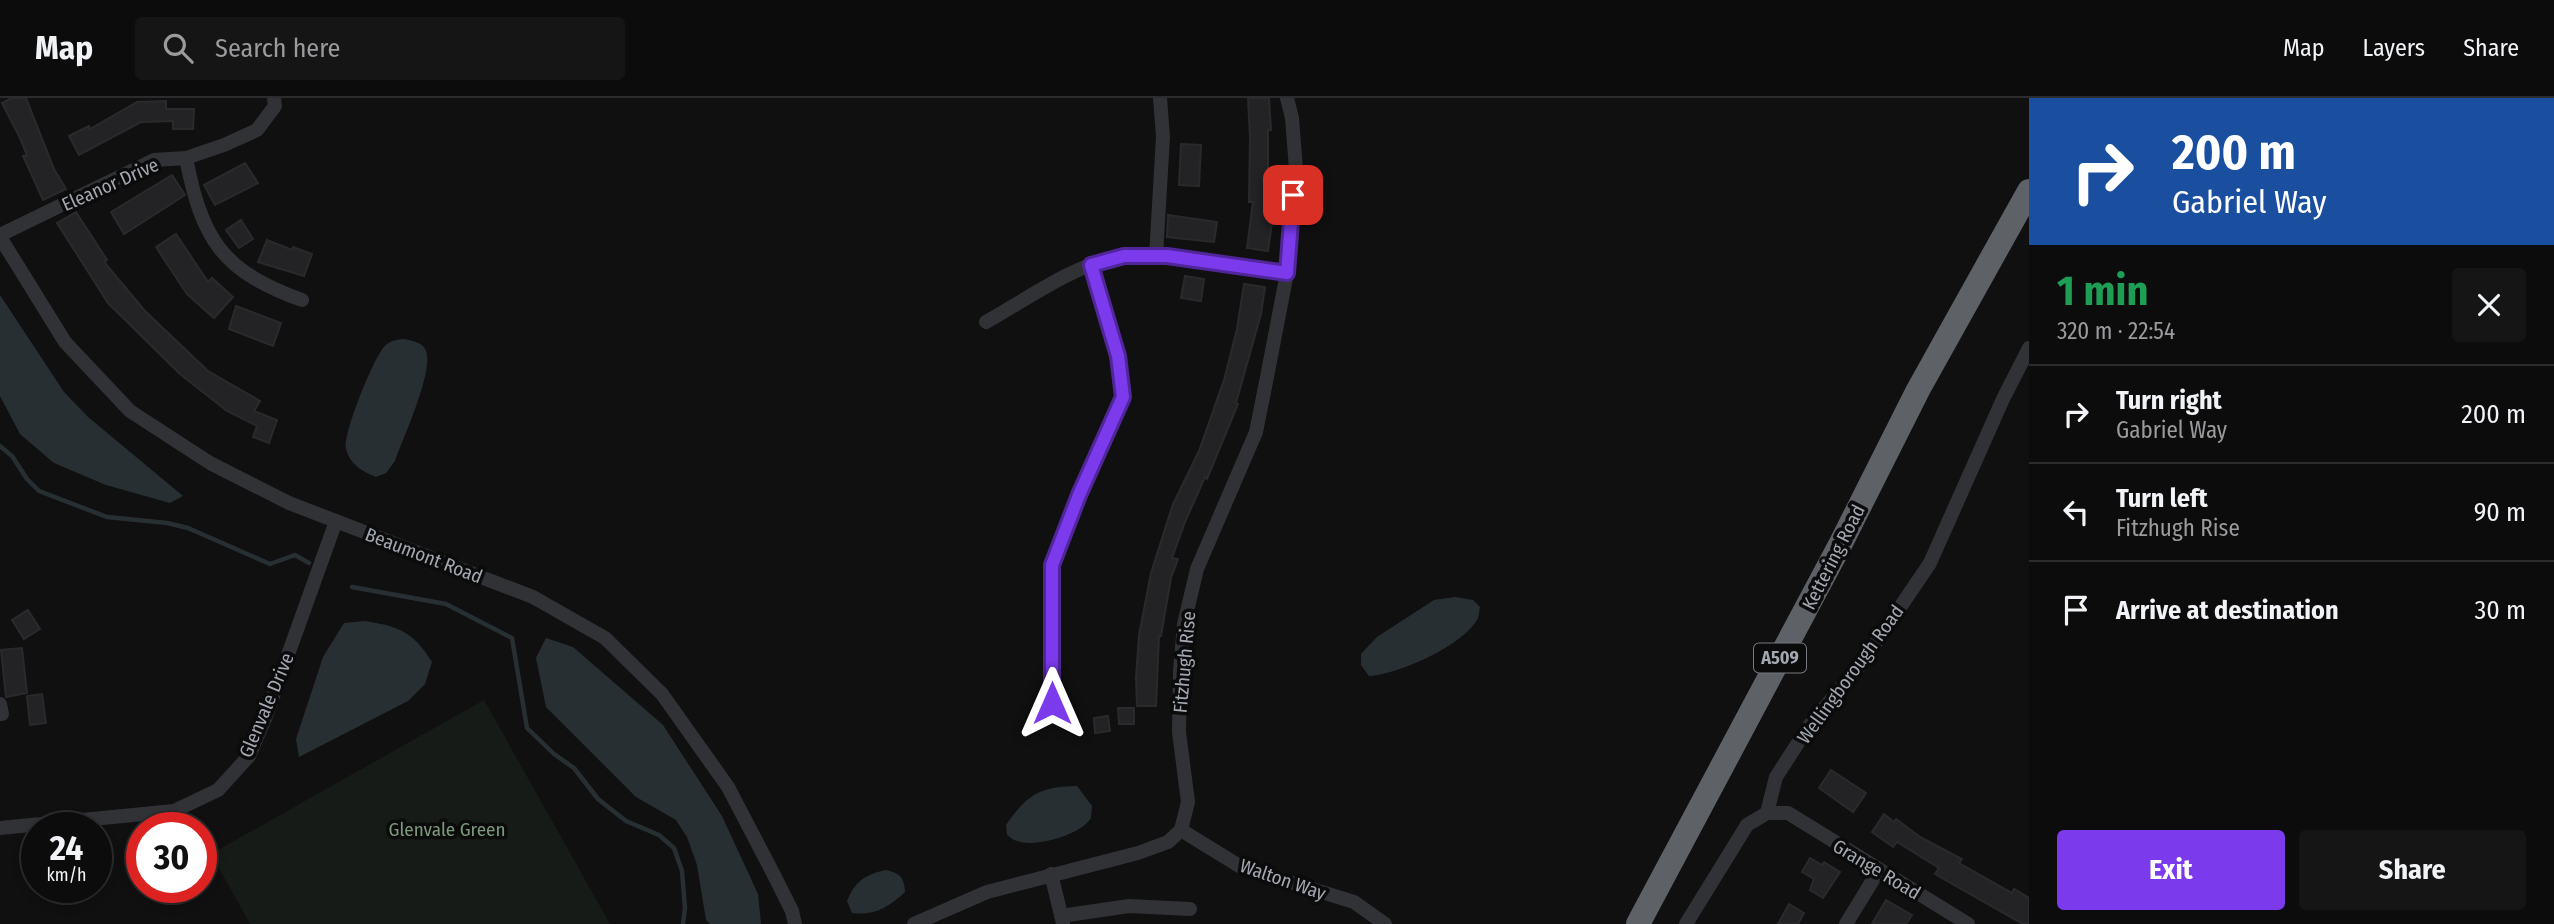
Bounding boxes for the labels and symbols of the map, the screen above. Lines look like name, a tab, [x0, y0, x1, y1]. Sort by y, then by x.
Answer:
street label: Eleanor Drive	[58, 153, 162, 216]
pin	[1263, 165, 1323, 225]
street label: Kettering Road	[1797, 501, 1870, 614]
street label: Beaumont Road	[362, 523, 486, 588]
street label: Wellingborough Road	[1792, 600, 1909, 748]
street label: Fitzhugh Rise	[1169, 610, 1200, 714]
road number: A509	[1754, 644, 1806, 672]
street label: Glenvale Drive	[234, 649, 299, 761]
position arrow	[1015, 666, 1089, 740]
speed limit sign: 30	[126, 812, 217, 903]
park label: Glenvale Green	[389, 818, 505, 841]
street label: Grange Road	[1829, 834, 1925, 905]
street label: Walton Way	[1237, 854, 1329, 905]

